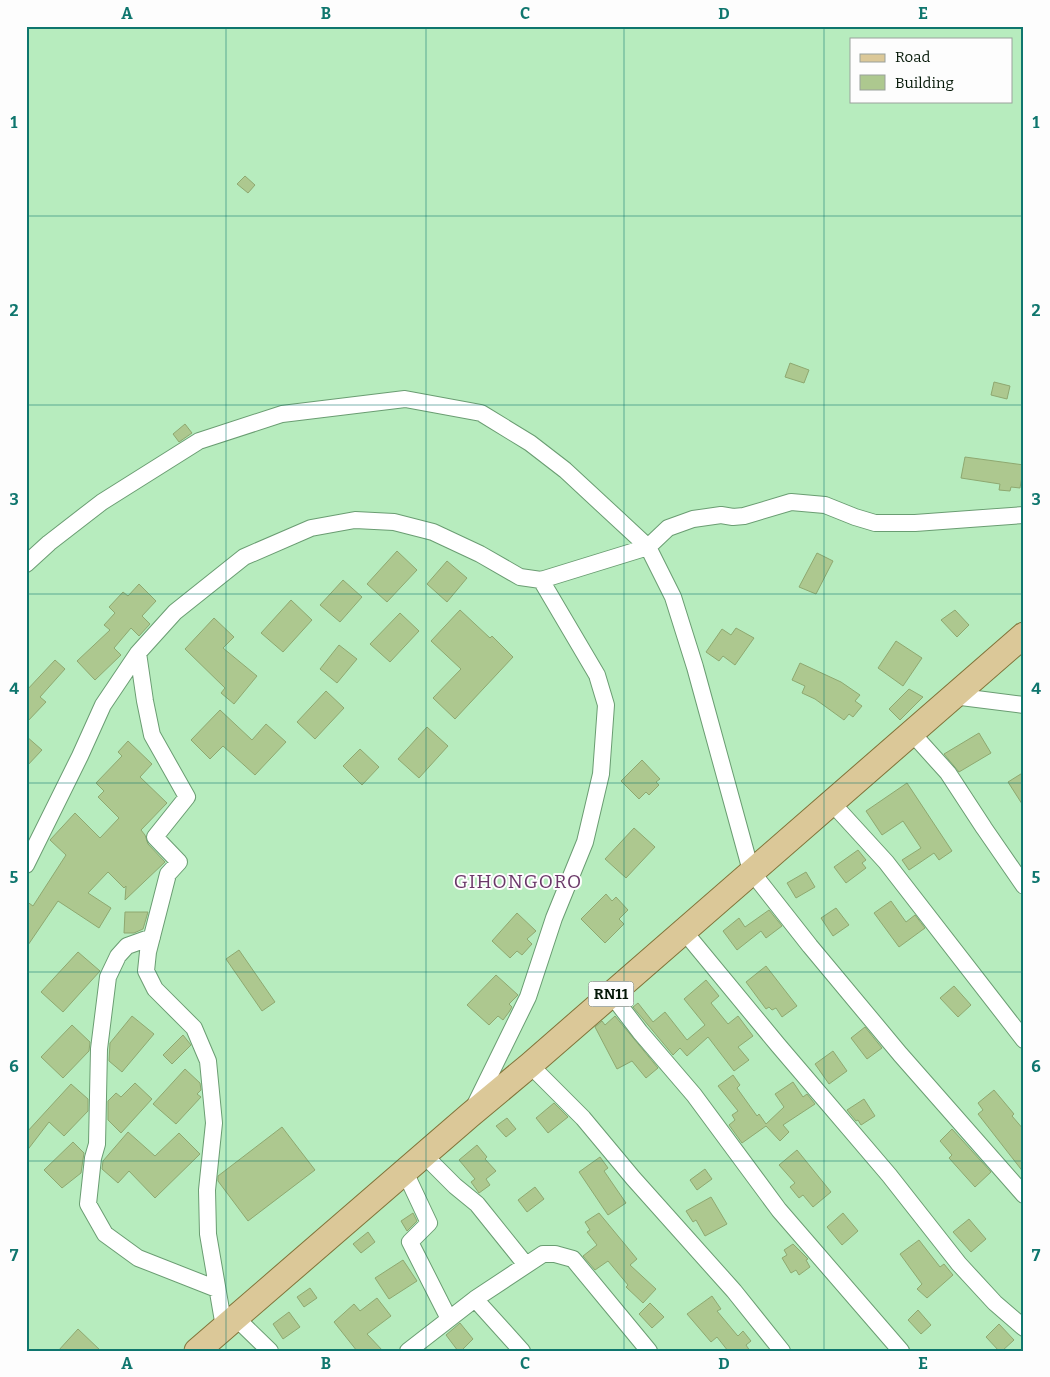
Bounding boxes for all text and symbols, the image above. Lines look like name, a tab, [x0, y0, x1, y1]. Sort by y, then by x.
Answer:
text: A	[121, 4, 133, 23]
text: B	[321, 4, 331, 23]
text: C	[520, 4, 530, 23]
text: D	[718, 4, 730, 23]
text: E	[918, 4, 928, 23]
legend	[850, 38, 1012, 102]
text: Road	[895, 48, 930, 66]
text: Building	[895, 74, 954, 92]
text: 1	[11, 113, 18, 132]
text: 1	[1033, 113, 1040, 132]
text: 2	[9, 301, 19, 320]
text: 2	[1031, 301, 1041, 320]
text: 3	[9, 490, 19, 509]
text: 3	[1031, 490, 1041, 509]
text: 4	[9, 679, 19, 698]
text: 4	[1031, 679, 1041, 698]
text: 5	[10, 868, 19, 887]
text: 5	[1032, 868, 1041, 887]
district label: GIHONGORO	[454, 870, 582, 893]
road number: RN11	[588, 982, 634, 1006]
text: 6	[9, 1057, 19, 1076]
text: 6	[1031, 1057, 1041, 1076]
text: 7	[10, 1246, 19, 1265]
text: 7	[1032, 1246, 1041, 1265]
text: A	[121, 1354, 133, 1373]
text: B	[321, 1354, 331, 1373]
text: C	[520, 1354, 530, 1373]
text: D	[718, 1354, 730, 1373]
text: E	[918, 1354, 928, 1373]

